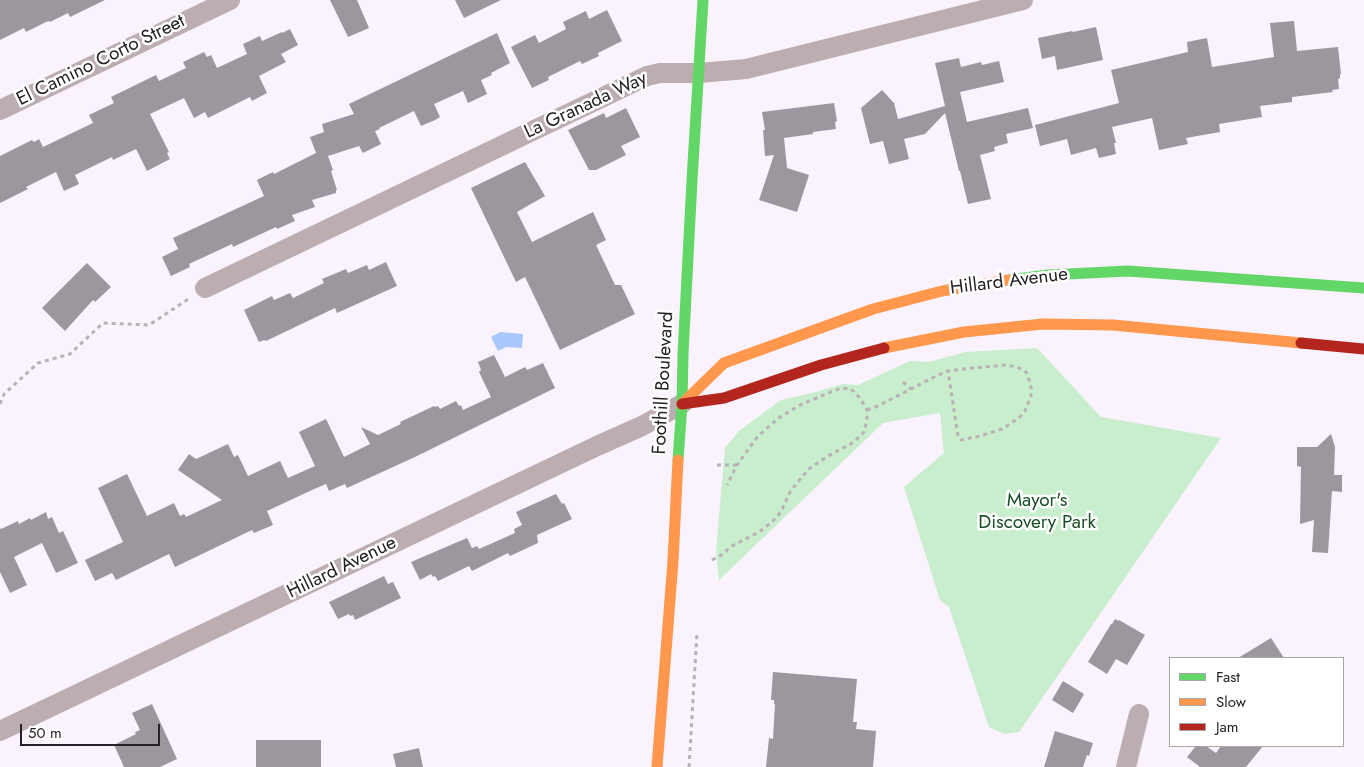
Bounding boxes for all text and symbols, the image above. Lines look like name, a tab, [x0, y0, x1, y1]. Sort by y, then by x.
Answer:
street label: El Camino Corto Street	[13, 10, 189, 112]
street label: La Granada Way	[521, 68, 651, 144]
street label: Hillard Avenue	[949, 263, 1069, 301]
street label: Foothill Boulevard	[649, 311, 679, 455]
park label: Mayor's Discovery Park	[978, 490, 1096, 534]
street label: Hillard Avenue	[284, 532, 400, 604]
legend	[1169, 657, 1344, 747]
text: Fast	[1216, 666, 1240, 688]
text: Slow	[1216, 691, 1246, 713]
scale bar	[22, 714, 162, 746]
text: Jam	[1216, 716, 1239, 738]
text: 50 m	[28, 722, 62, 744]

